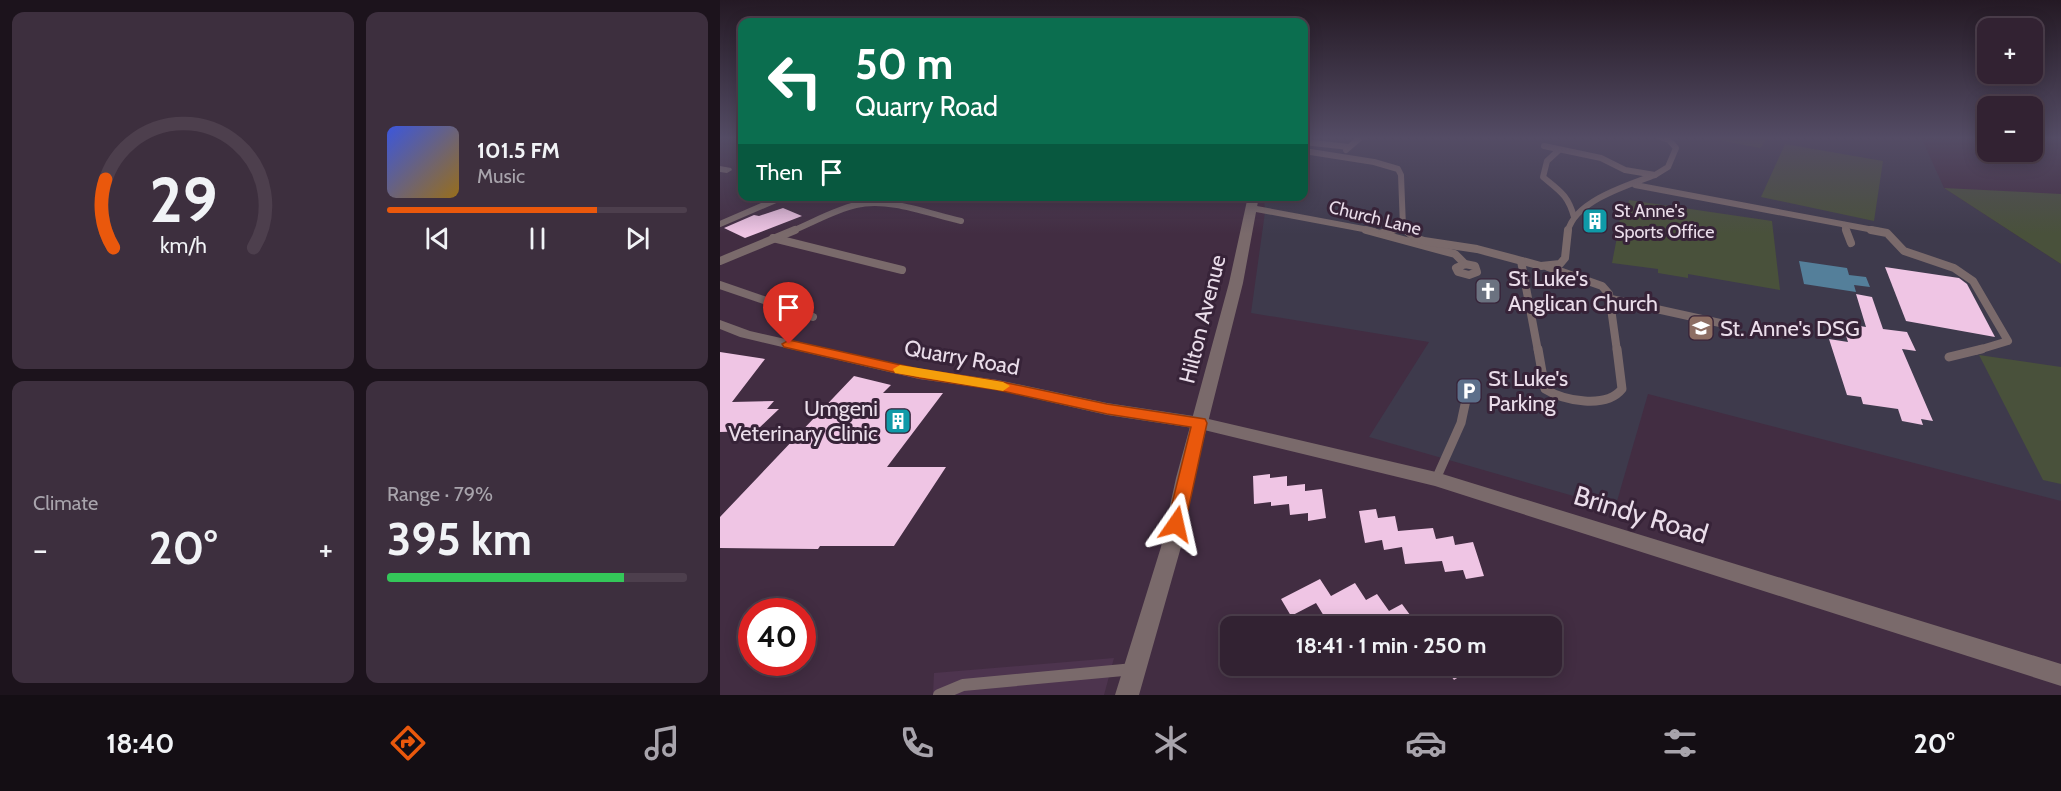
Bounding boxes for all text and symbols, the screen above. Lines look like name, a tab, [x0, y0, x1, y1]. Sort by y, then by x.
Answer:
map controls	[1977, 18, 2043, 162]
button: +	[1977, 18, 2043, 84]
text: 50 m	[855, 38, 953, 90]
icon: left	[756, 42, 834, 120]
text: Quarry Road	[855, 90, 998, 123]
button: −	[1977, 96, 2043, 162]
text: 101.5 FM	[477, 137, 560, 164]
icon: arrive	[815, 156, 848, 189]
text: Then	[756, 159, 803, 186]
text: 29	[149, 162, 217, 238]
text: Music	[477, 164, 525, 188]
street label: Church Lane	[1326, 196, 1424, 240]
place label: St Anne's Sports Office	[1614, 200, 1714, 243]
building icon: St Anne's Sports Office	[1580, 206, 1610, 236]
icon: previous	[421, 222, 454, 255]
icon: pause	[521, 222, 554, 255]
icon: next	[621, 222, 654, 255]
text: km/h	[160, 232, 206, 258]
street label: Hilton Avenue	[1173, 252, 1231, 386]
place label: St Luke's Anglican Church	[1508, 265, 1658, 317]
church icon: St Luke's Anglican Church	[1473, 276, 1503, 306]
pin	[763, 282, 814, 344]
icon: arrive	[772, 291, 805, 324]
school or university icon: St. Anne's DSG	[1686, 313, 1716, 343]
place label: St. Anne's DSG	[1720, 315, 1860, 342]
street label: Quarry Road	[902, 334, 1022, 381]
place label: St Luke's Parking	[1488, 365, 1568, 417]
parking icon: St Luke's Parking	[1454, 376, 1484, 406]
place label: Umgeni Veterinary Clinic	[728, 395, 878, 447]
building icon: Umgeni Veterinary Clinic	[883, 406, 913, 436]
street label: Brindy Road	[1570, 478, 1712, 551]
text: Range · 79%	[387, 482, 493, 506]
text: Climate	[33, 491, 98, 515]
position arrow	[1144, 492, 1208, 556]
text: 395 km	[387, 512, 532, 566]
text: 20°	[149, 521, 217, 575]
text: −	[33, 529, 48, 569]
text: +	[318, 529, 333, 569]
speed limit sign: 40	[738, 598, 816, 676]
text: 18:41 · 1 min · 250 m	[1296, 632, 1486, 659]
icon: directions	[387, 722, 429, 764]
icon: music	[641, 722, 683, 764]
icon: phone	[896, 722, 938, 764]
icon: climate	[1150, 722, 1192, 764]
icon: car	[1405, 722, 1447, 764]
icon: filters	[1659, 722, 1701, 764]
text: 18:40	[106, 727, 174, 760]
text: 20°	[1914, 727, 1955, 760]

